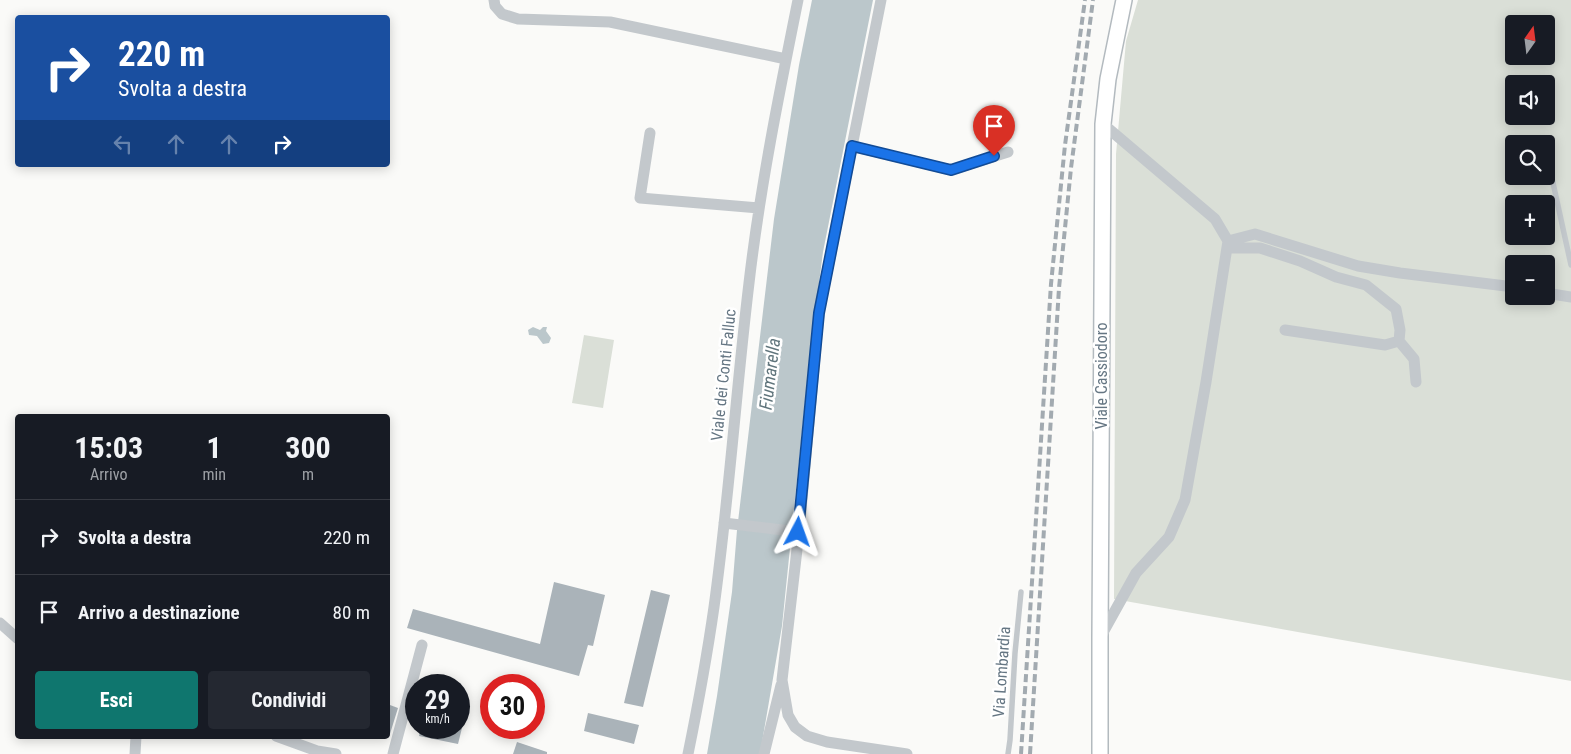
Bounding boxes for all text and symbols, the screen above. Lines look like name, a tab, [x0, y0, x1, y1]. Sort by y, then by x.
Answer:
north arrow	[1505, 15, 1555, 65]
map controls	[1505, 15, 1555, 305]
text: 220 m	[118, 34, 205, 75]
icon: right	[35, 35, 100, 100]
button: sound	[1505, 75, 1555, 125]
text: Svolta a destra	[118, 76, 247, 101]
pin	[973, 105, 1015, 156]
icon: arrive	[980, 112, 1008, 140]
icon: left	[109, 130, 137, 158]
icon: ahead	[162, 130, 190, 158]
icon: ahead	[215, 130, 243, 158]
icon: right	[268, 130, 296, 158]
button: search	[1505, 135, 1555, 185]
button: +	[1505, 195, 1555, 245]
button: −	[1505, 255, 1555, 305]
street label: Viale dei Conti Falluc	[707, 308, 740, 442]
street label: Viale Cassiodoro	[1092, 323, 1111, 429]
water label: Fiumarella	[755, 337, 784, 411]
text: 15:03	[74, 430, 143, 465]
text: 1	[207, 430, 222, 465]
text: 300	[285, 430, 331, 465]
text: Arrivo	[90, 465, 127, 484]
text: min	[202, 465, 226, 484]
text: m	[302, 465, 314, 484]
position arrow	[771, 505, 823, 557]
icon: right	[35, 523, 63, 551]
text: Svolta a destra	[78, 526, 191, 549]
text: 220 m	[323, 526, 370, 549]
icon: arrive	[35, 598, 63, 626]
text: Arrivo a destinazione	[78, 601, 240, 624]
text: 80 m	[333, 601, 370, 624]
street label: Via Lombardia	[989, 626, 1014, 718]
button: Esci	[35, 671, 198, 729]
button: Condividi	[208, 671, 370, 729]
speed limit sign: 30	[480, 674, 545, 739]
text: 29	[425, 686, 450, 715]
text: km/h	[425, 712, 450, 726]

